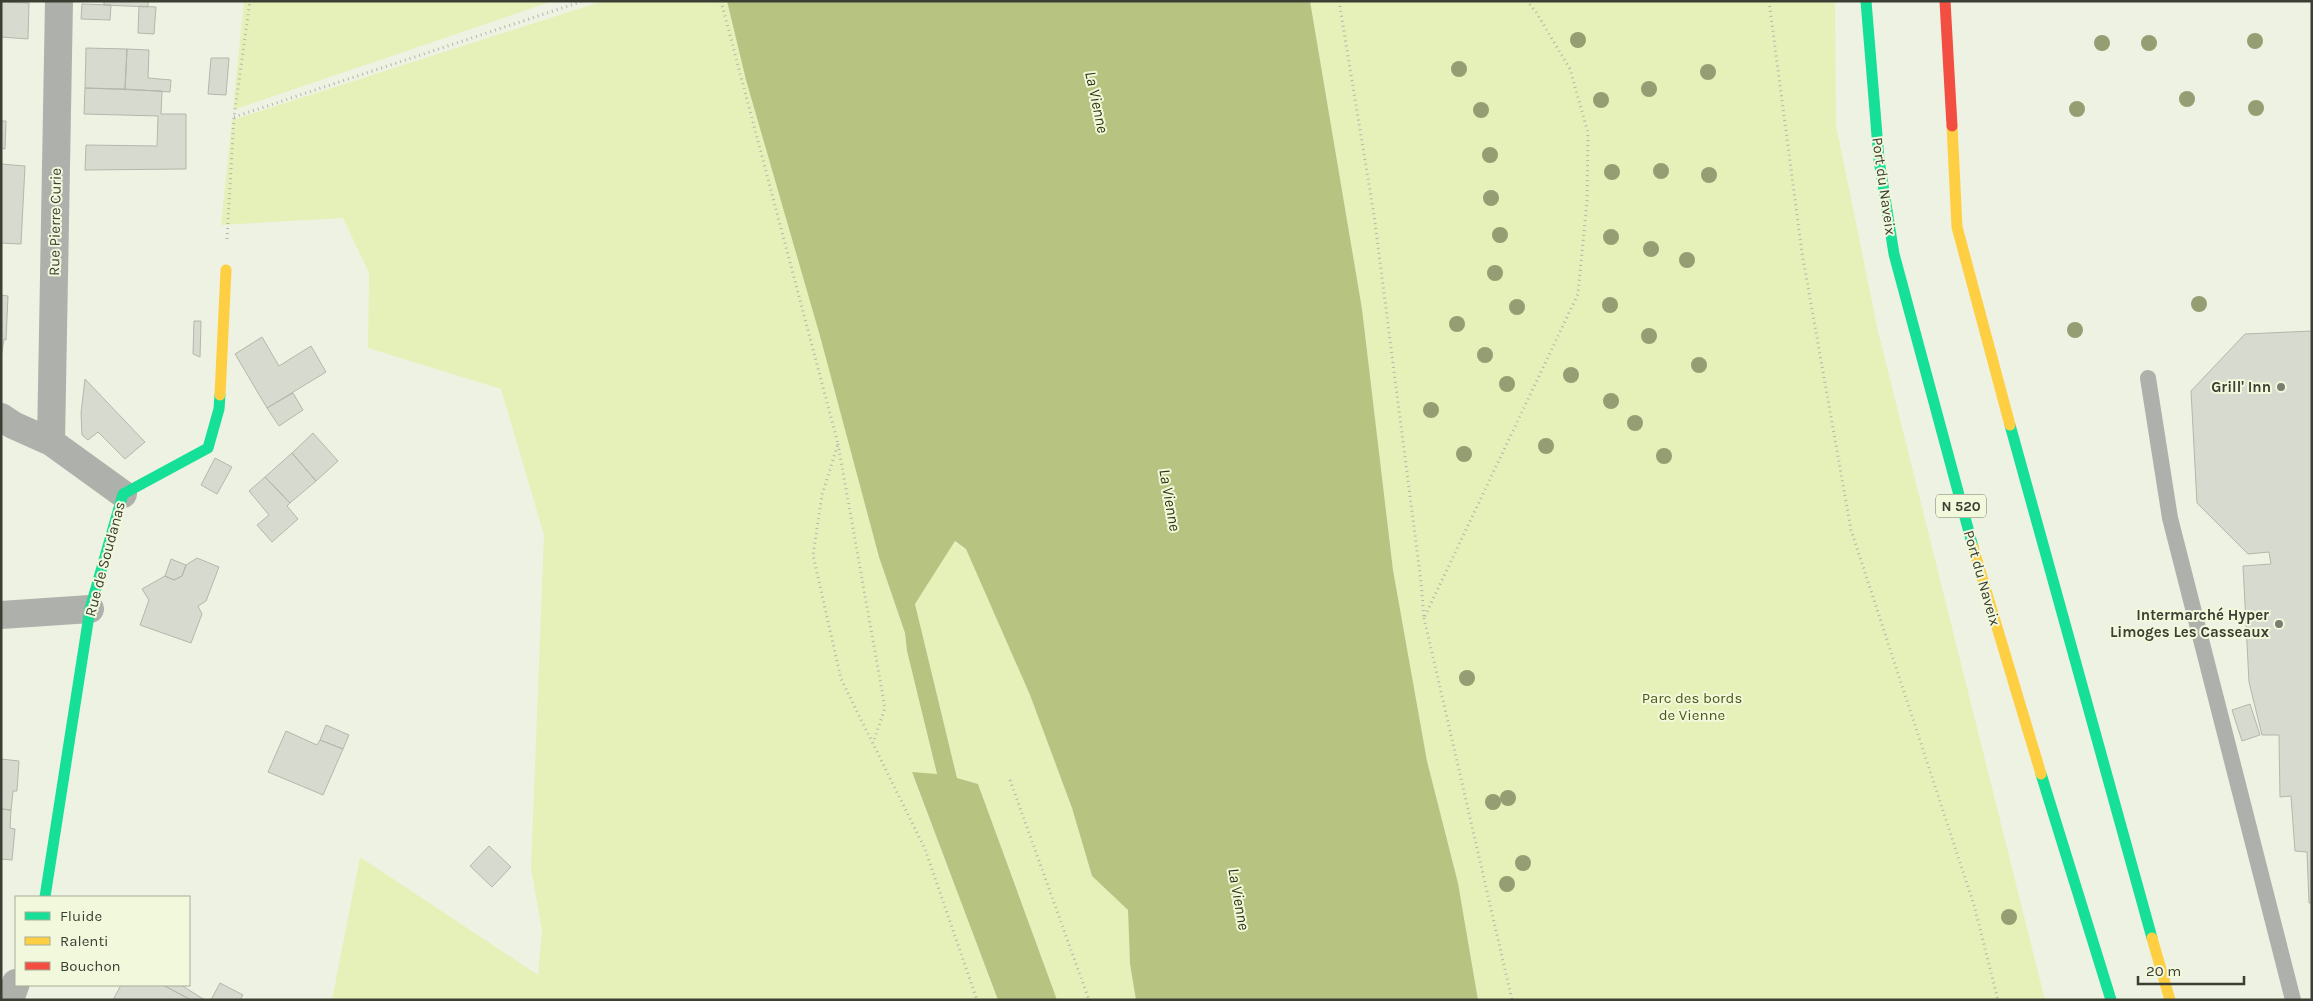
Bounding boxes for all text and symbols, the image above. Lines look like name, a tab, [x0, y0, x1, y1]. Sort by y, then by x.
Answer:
water label: La Vienne	[1081, 69, 1113, 135]
street label: Port du Naveix	[1868, 136, 1900, 236]
street label: Rue Pierre Curie	[45, 168, 65, 276]
place label: Grill' Inn	[2211, 378, 2271, 396]
marker: Grill' Inn	[2275, 381, 2287, 393]
water label: La Vienne	[1155, 467, 1185, 533]
road number: N 520	[1936, 494, 1986, 518]
street label: Rue de Soudanas	[81, 499, 129, 619]
street label: Port du Naveix	[1960, 528, 2004, 628]
place label: Intermarché Hyper Limoges Les Casseaux	[2110, 606, 2270, 641]
marker: Intermarché Hyper Limoges Les Casseaux	[2273, 618, 2285, 630]
park label: Parc des bords de Vienne	[1642, 689, 1742, 724]
water label: La Vienne	[1224, 866, 1254, 932]
legend	[15, 896, 190, 986]
text: Fluide	[60, 907, 102, 925]
text: Ralenti	[60, 932, 109, 950]
scale bar	[2138, 954, 2244, 986]
text: Bouchon	[60, 957, 121, 975]
text: 20 m	[2146, 962, 2181, 980]

